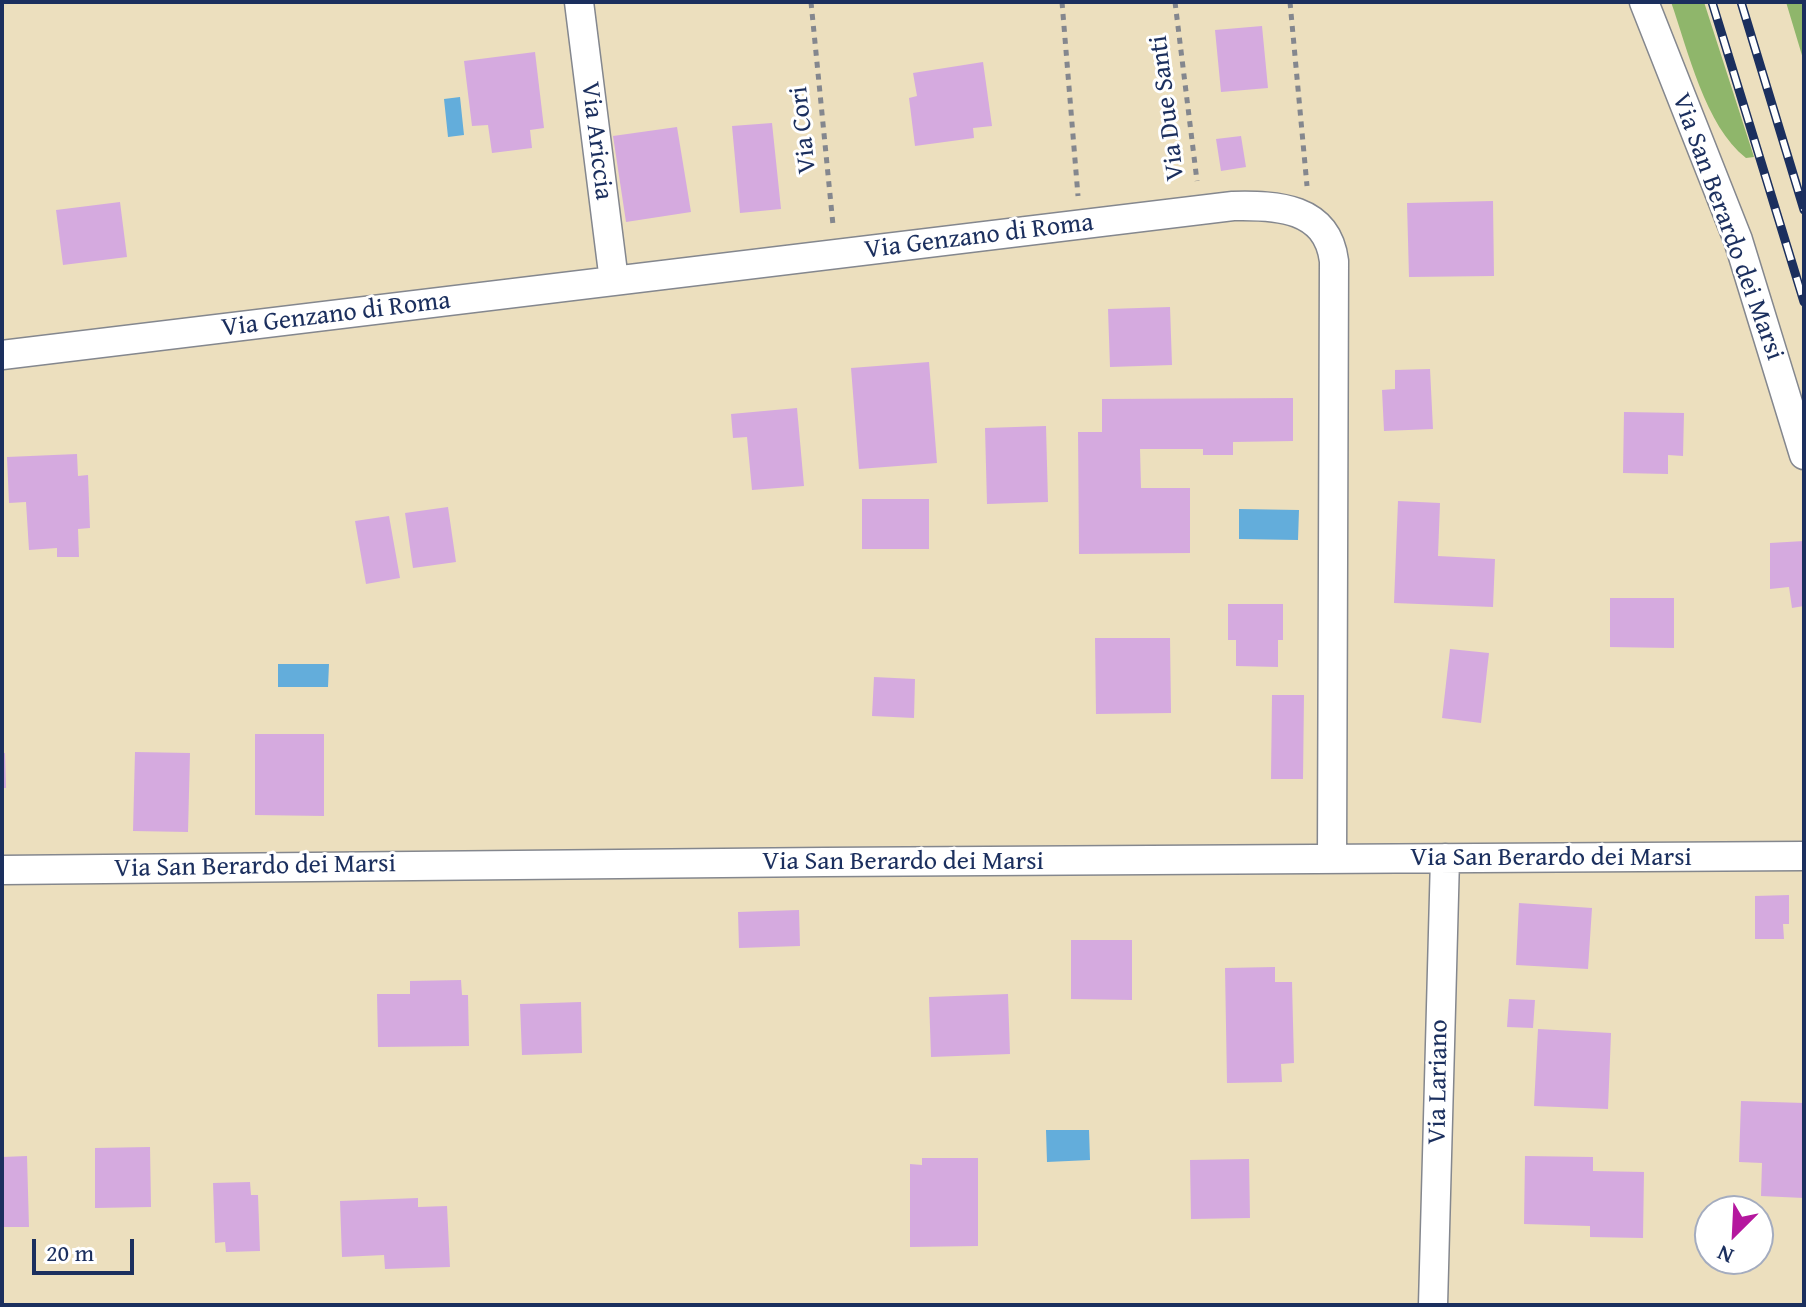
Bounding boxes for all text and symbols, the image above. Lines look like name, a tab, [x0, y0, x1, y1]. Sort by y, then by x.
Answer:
street label: Via Due Santi	[1144, 34, 1192, 182]
street label: Via Ariccia	[573, 80, 619, 202]
street label: Via Cori	[784, 85, 824, 175]
street label: Via San Berardo dei Marsi	[1664, 89, 1790, 365]
street label: Via Genzano di Roma	[863, 207, 1095, 267]
street label: Via Genzano di Roma	[220, 285, 452, 345]
street label: Via San Berardo dei Marsi	[1410, 842, 1692, 874]
street label: Via San Berardo dei Marsi	[762, 846, 1044, 878]
street label: Via San Berardo dei Marsi	[114, 849, 396, 885]
street label: Via Lariano	[1422, 1019, 1456, 1145]
north arrow	[1694, 1195, 1774, 1275]
scale bar	[36, 1223, 138, 1273]
text: 20 m	[46, 1235, 94, 1270]
text: N	[1712, 1237, 1738, 1273]

